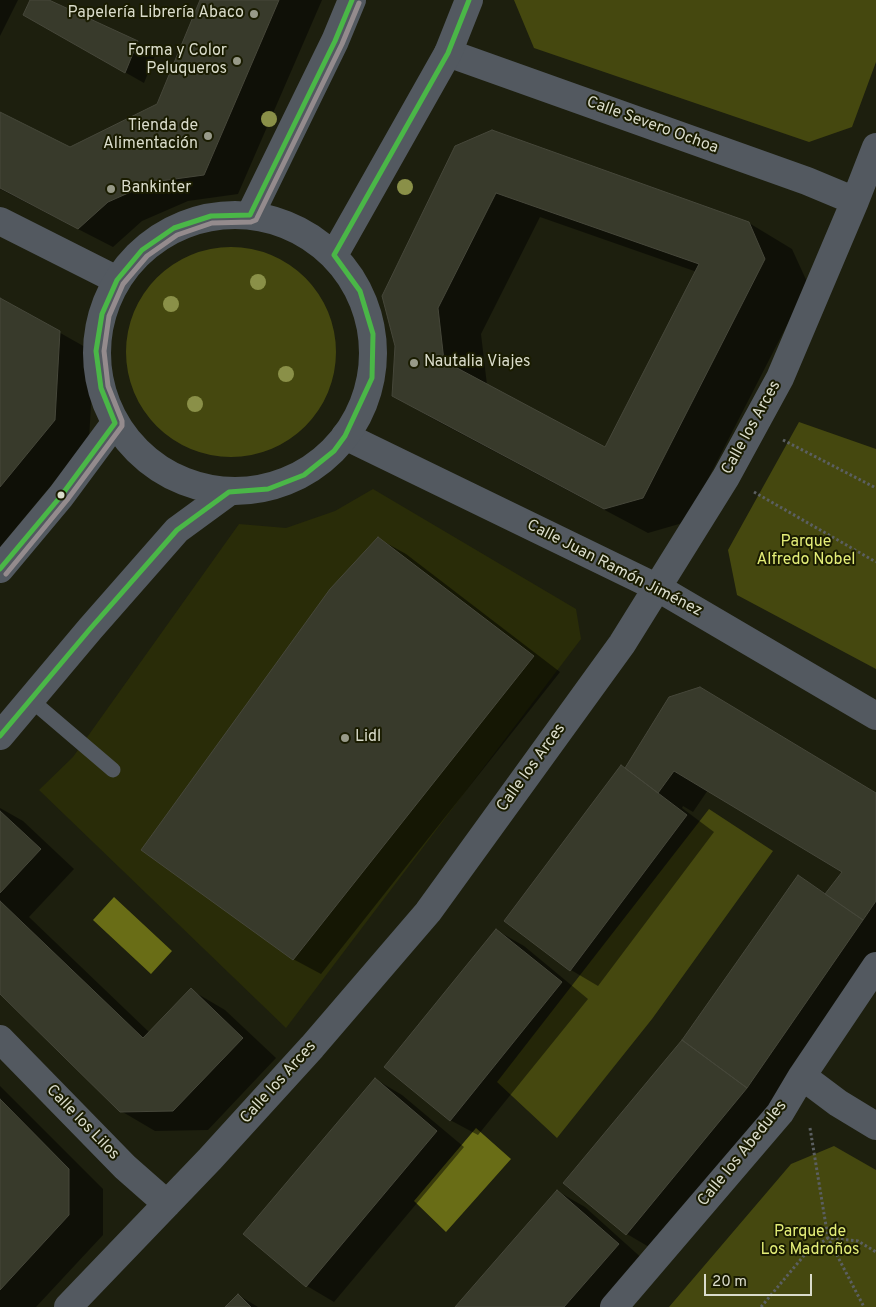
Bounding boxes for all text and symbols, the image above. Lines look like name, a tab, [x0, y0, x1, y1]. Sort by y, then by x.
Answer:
place label: Papelería Librería Abaco	[68, 4, 244, 24]
marker: Papelería Librería Abaco	[248, 8, 260, 20]
place label: Forma y Color Peluqueros	[128, 42, 227, 80]
marker: Forma y Color Peluqueros	[231, 55, 243, 67]
street label: Calle Severo Ochoa	[583, 93, 721, 159]
place label: Tienda de Alimentación	[103, 117, 198, 155]
marker: Tienda de Alimentación	[202, 130, 214, 142]
place label: Bankinter	[121, 179, 191, 199]
marker: Bankinter	[105, 183, 117, 195]
place label: Nautalia Viajes	[424, 353, 530, 373]
marker: Nautalia Viajes	[408, 357, 420, 369]
street label: Calle los Arces	[718, 378, 786, 478]
unlabelled marker	[56, 490, 66, 500]
street label: Calle Juan Ramón Jiménez	[523, 516, 705, 622]
park label: Parque Alfredo Nobel	[756, 533, 856, 571]
street label: Calle los Arces	[494, 720, 570, 816]
place label: Lidl	[355, 728, 381, 748]
marker: Lidl	[339, 732, 351, 744]
street label: Calle los Arces	[237, 1038, 321, 1128]
street label: Calle los Lilos	[41, 1081, 123, 1165]
street label: Calle los Abedules	[694, 1097, 792, 1211]
park label: Parque de Los Madroños	[760, 1223, 860, 1261]
scale bar	[706, 1264, 814, 1296]
text: 20 m	[712, 1273, 747, 1292]

